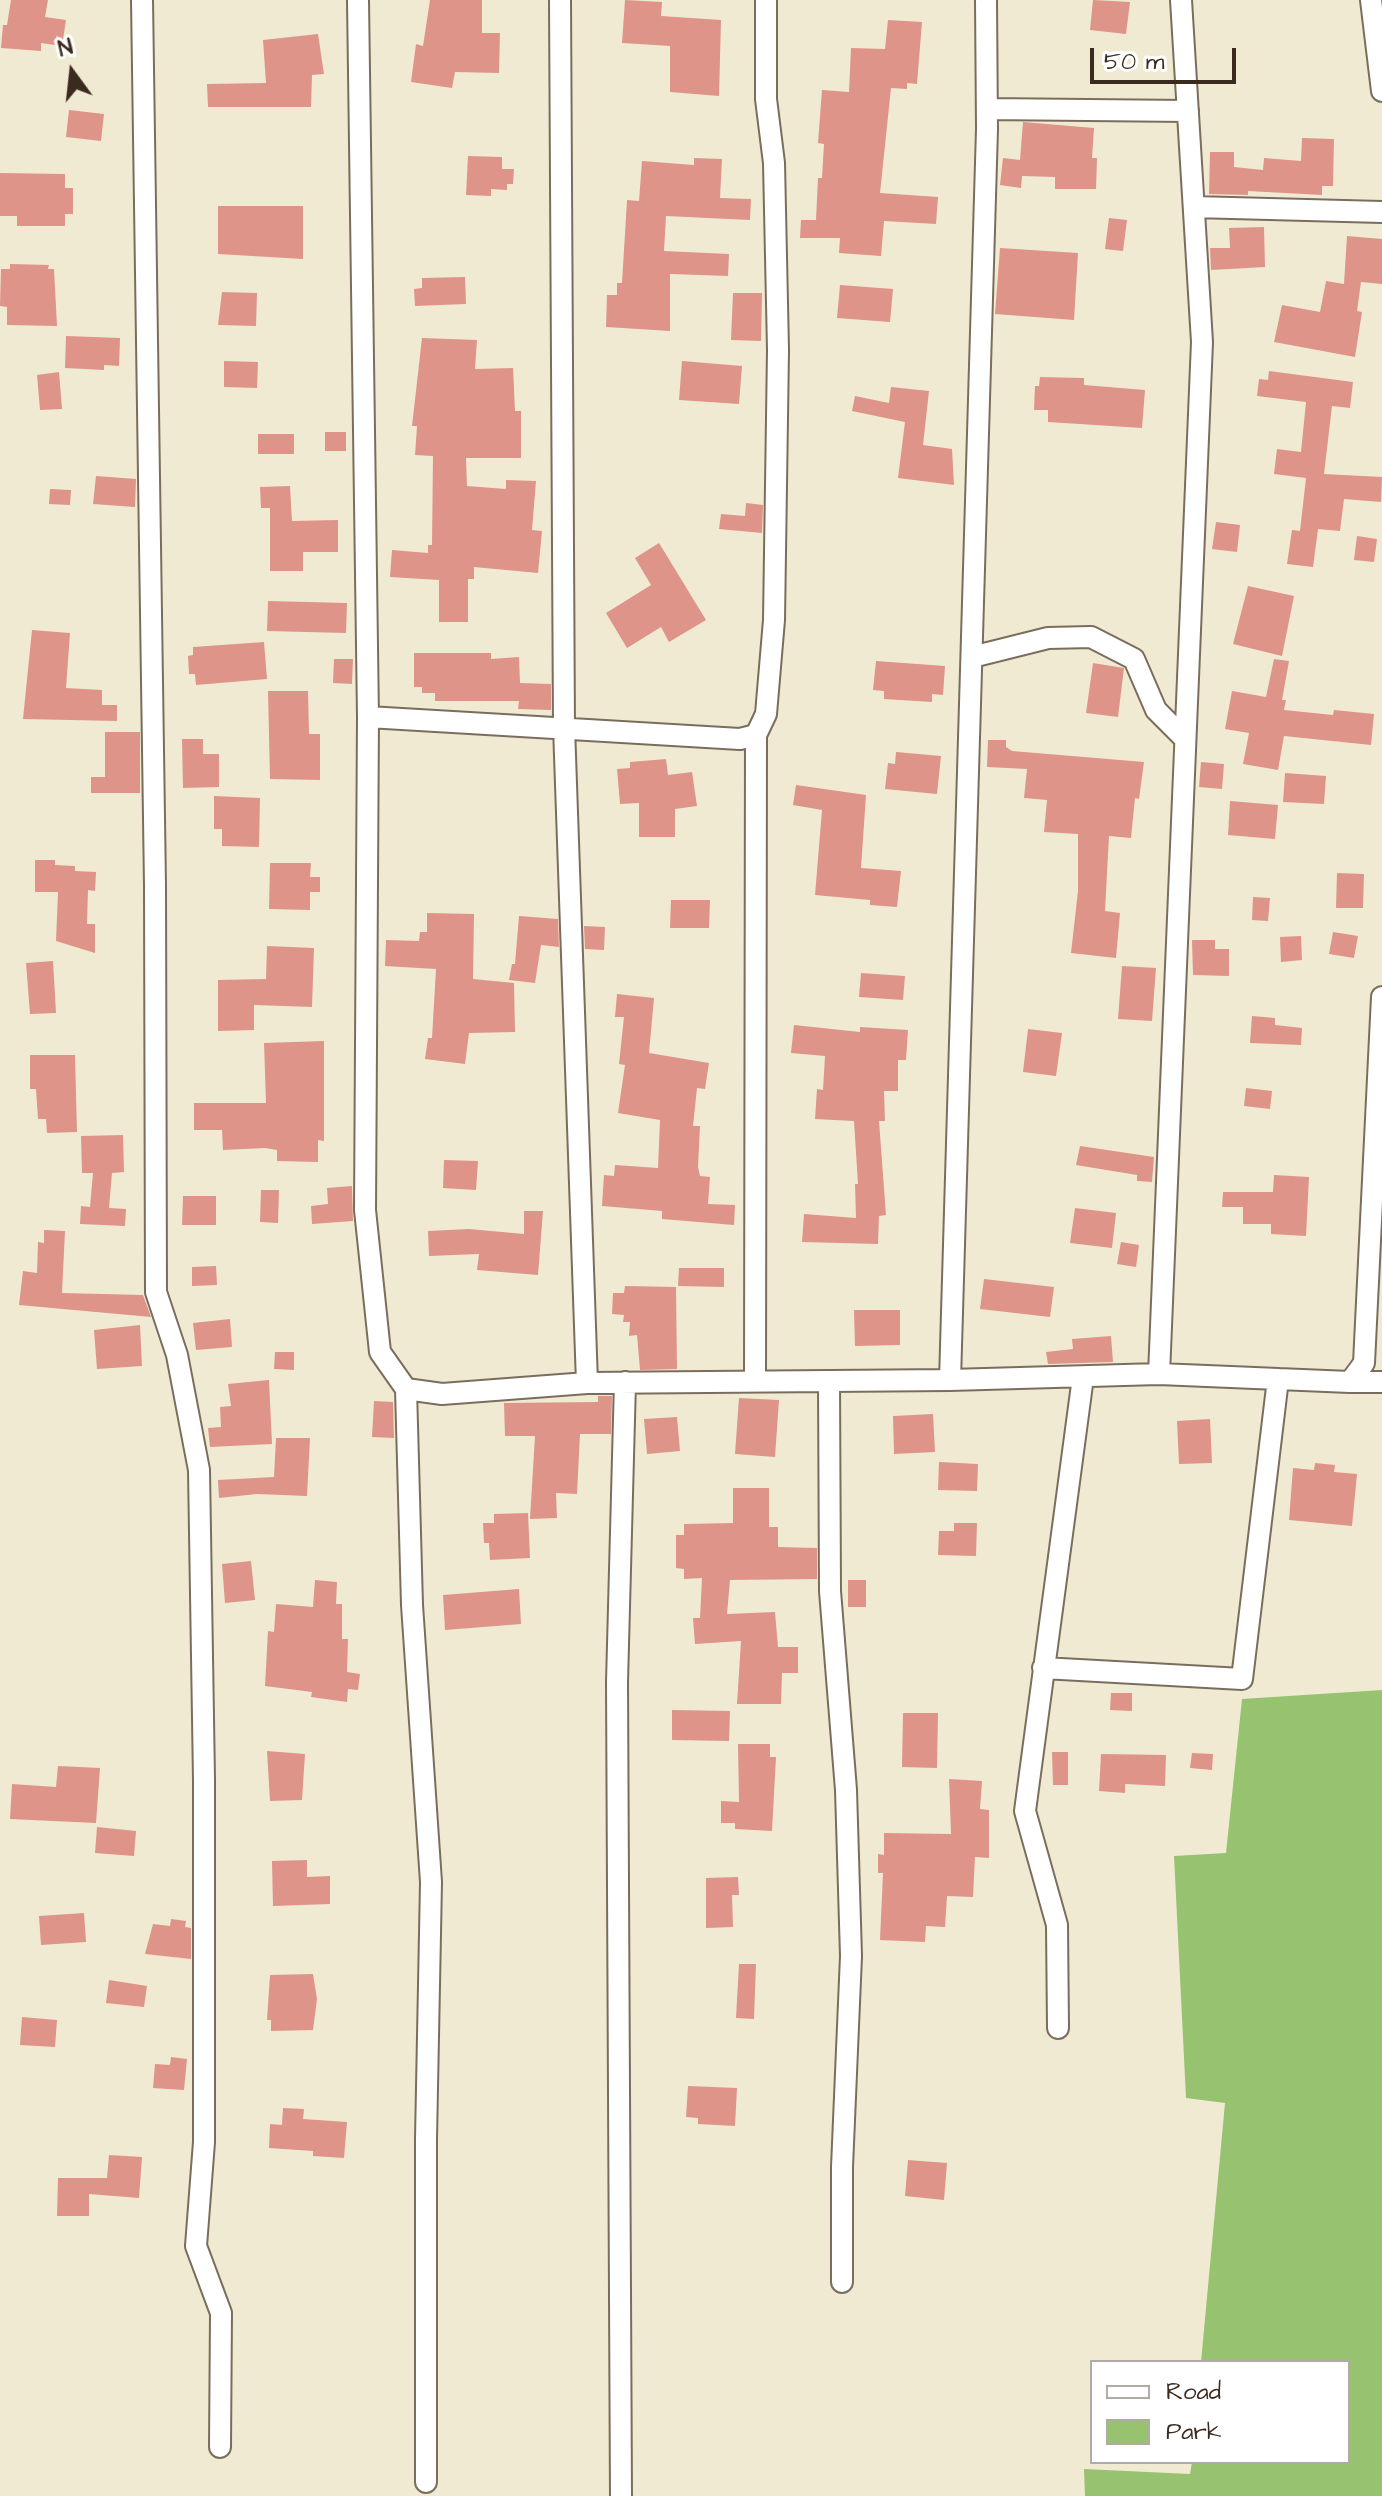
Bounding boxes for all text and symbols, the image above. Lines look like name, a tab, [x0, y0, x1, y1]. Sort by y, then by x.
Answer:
north arrow	[32, 32, 112, 112]
text: N	[55, 32, 76, 65]
scale bar	[1094, 32, 1240, 82]
text: 50 m	[1104, 45, 1164, 79]
legend	[1090, 2360, 1350, 2464]
text: Road	[1166, 2375, 1221, 2409]
text: Park	[1166, 2415, 1222, 2449]

